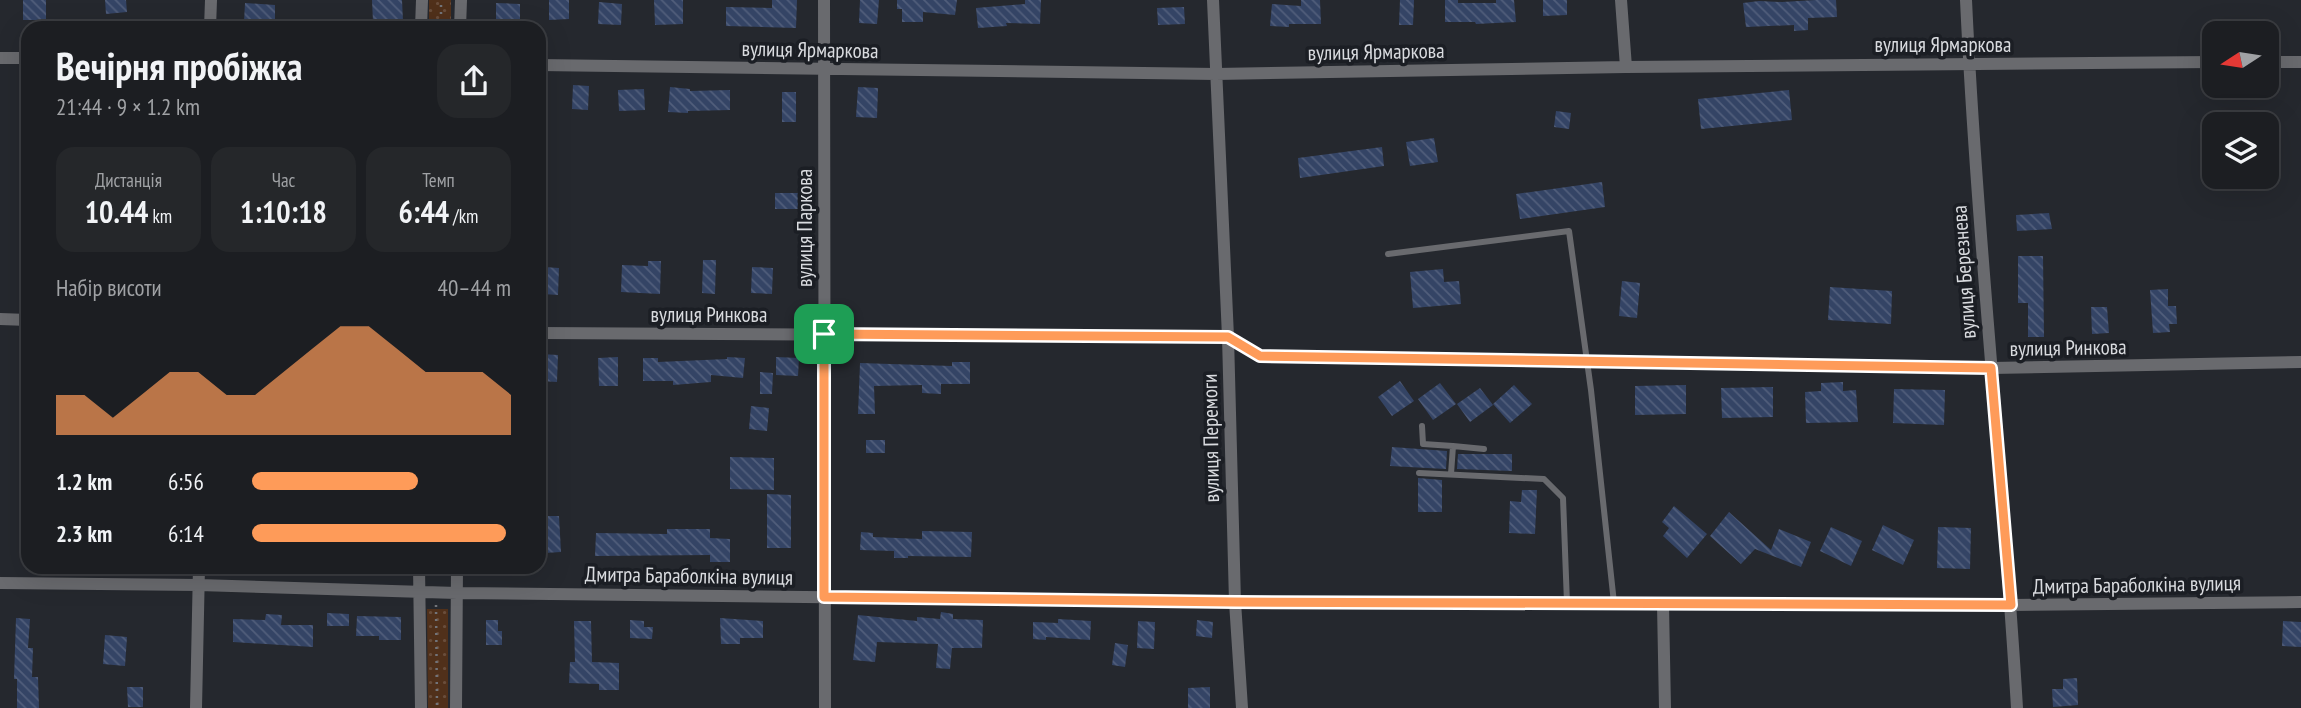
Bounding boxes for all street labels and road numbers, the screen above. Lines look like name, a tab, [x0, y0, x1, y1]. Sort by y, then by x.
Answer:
street label: вулиця Ярмаркова	[1875, 31, 2011, 58]
street label: вулиця Ярмаркова	[741, 35, 879, 64]
street label: вулиця Ярмаркова	[1307, 37, 1445, 66]
street label: вулиця Паркова	[791, 169, 818, 287]
street label: вулиця Березнева	[1945, 204, 1982, 340]
street label: вулиця Ринкова	[651, 301, 767, 328]
street label: вулиця Ринкова	[2009, 333, 2127, 362]
street label: вулиця Перемоги	[1196, 373, 1225, 503]
street label: Дмитра Бараболкіна вулиця	[585, 560, 793, 591]
street label: Дмитра Бараболкіна вулиця	[2033, 569, 2241, 600]

